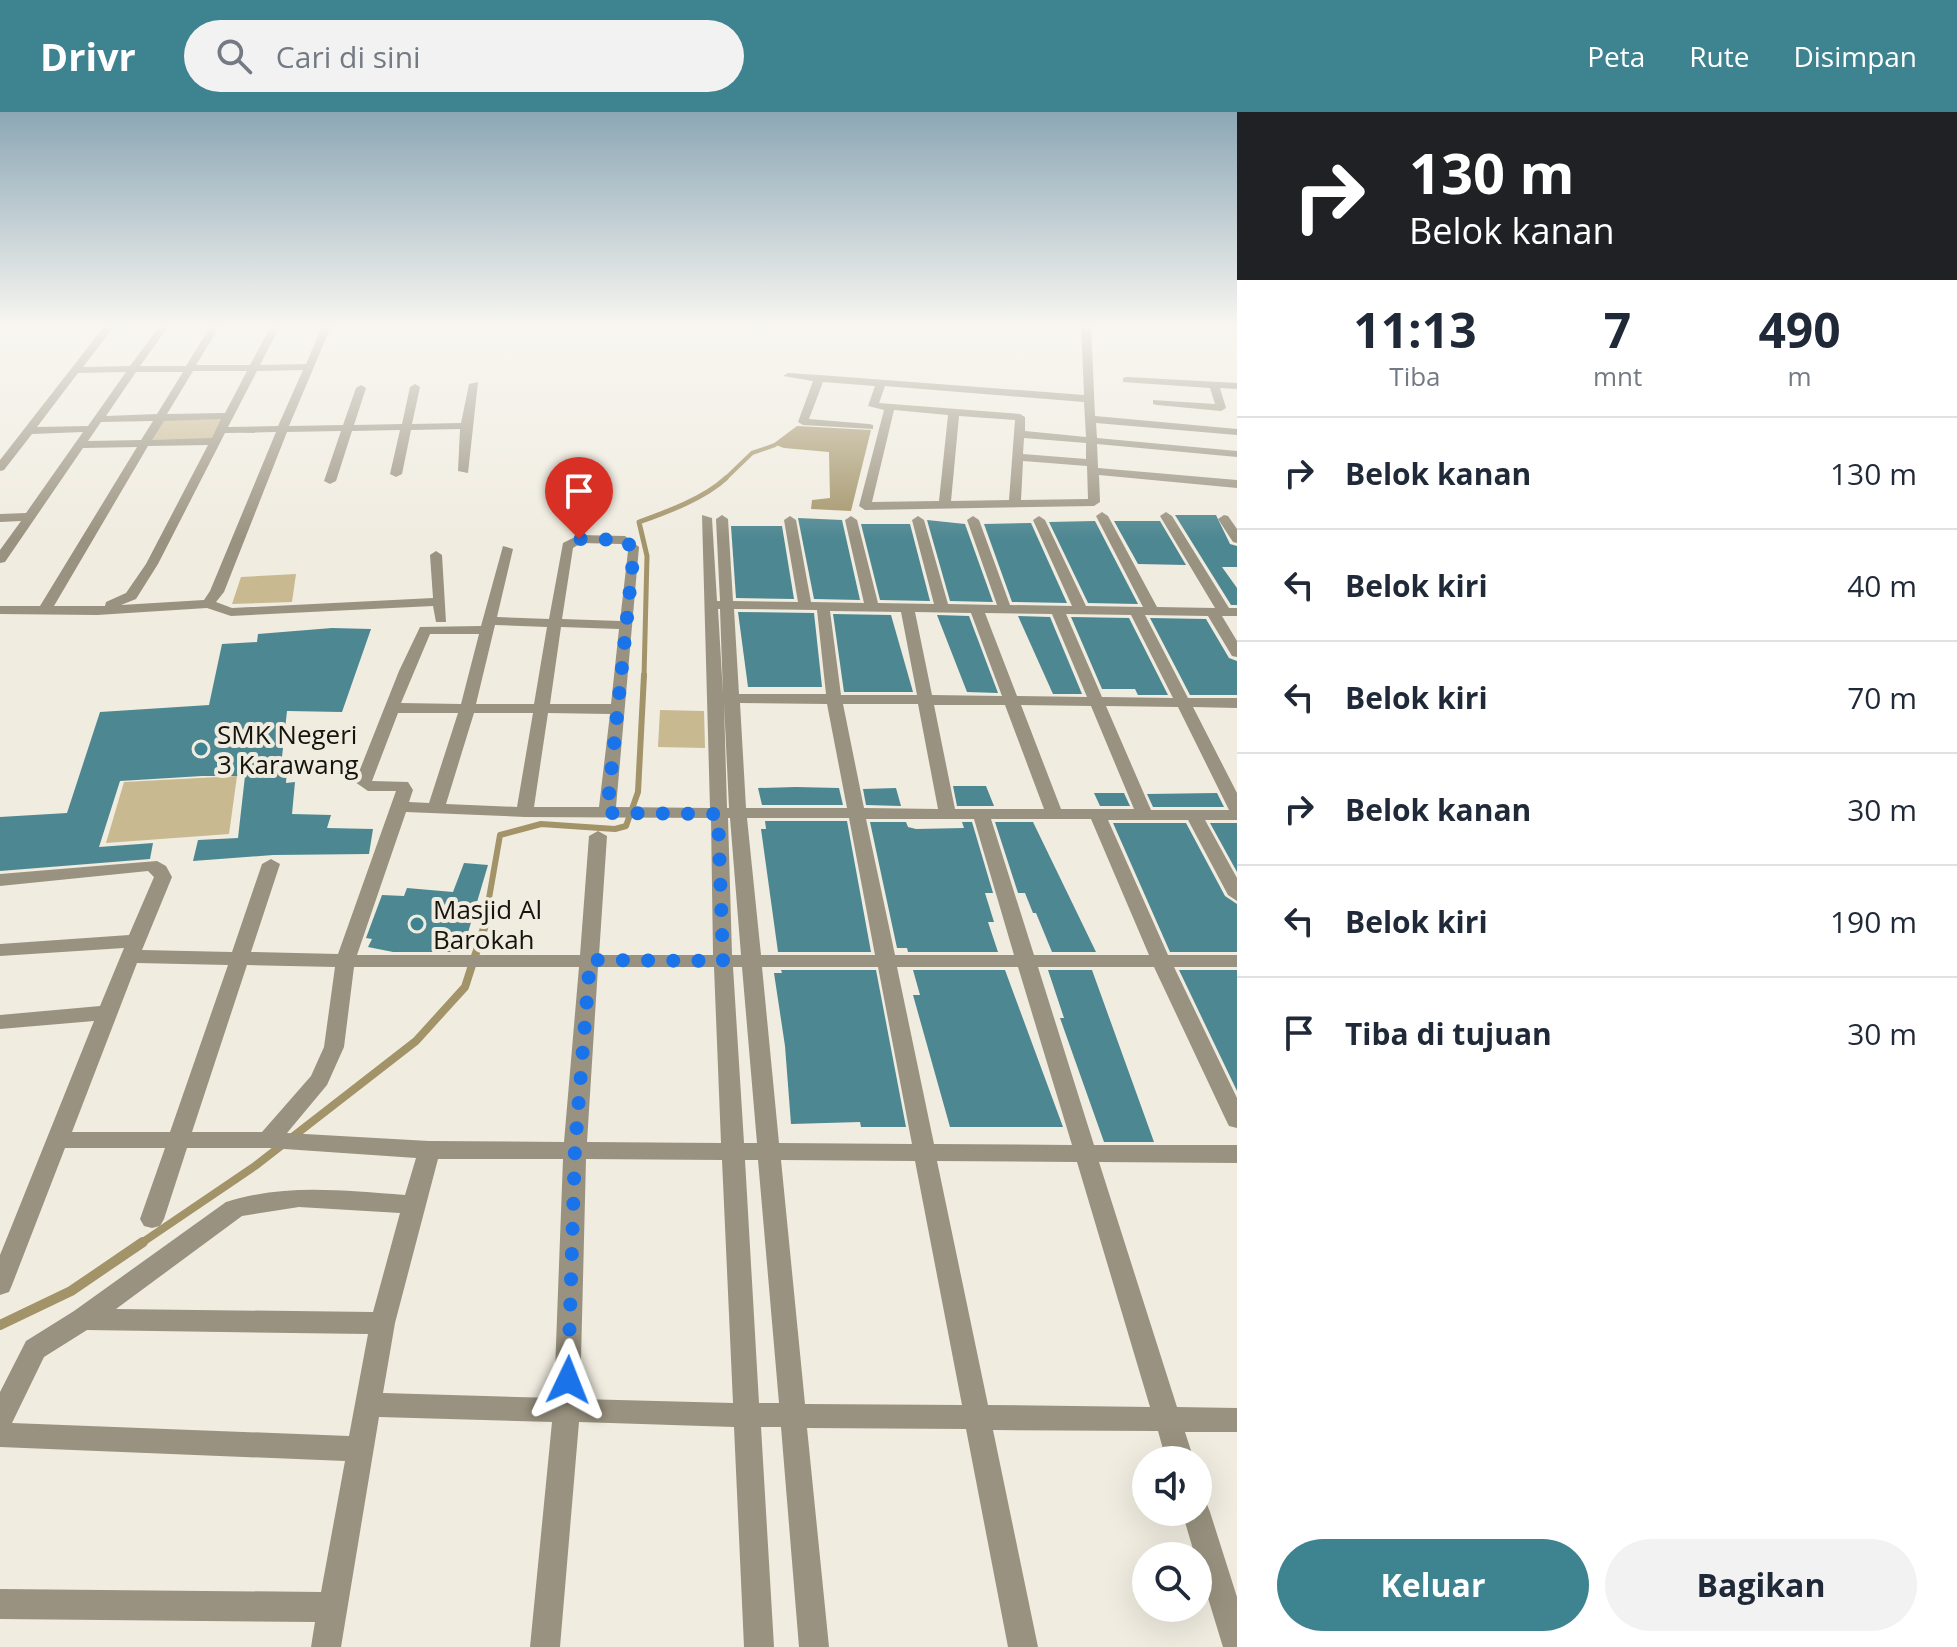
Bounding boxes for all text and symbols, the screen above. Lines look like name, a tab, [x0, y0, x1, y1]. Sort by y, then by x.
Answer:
search box	[184, 20, 744, 92]
text: Drivr	[40, 30, 136, 82]
icon: search	[212, 34, 256, 78]
text: Cari di sini	[276, 36, 421, 77]
text: Peta	[1587, 37, 1645, 75]
text: Rute	[1689, 37, 1749, 75]
text: Disimpan	[1793, 37, 1917, 75]
text: 130 m	[1409, 134, 1575, 210]
icon: right	[1277, 144, 1381, 248]
text: Belok kanan	[1409, 206, 1615, 255]
text: 11:13	[1353, 297, 1477, 362]
text: 7	[1604, 297, 1631, 362]
text: 490	[1758, 297, 1841, 362]
text: Tiba	[1389, 358, 1441, 394]
text: mnt	[1593, 358, 1642, 394]
text: m	[1788, 358, 1812, 394]
icon: right	[1277, 451, 1321, 495]
text: Belok kanan	[1345, 453, 1531, 494]
text: 130 m	[1830, 453, 1917, 494]
pin	[545, 457, 613, 539]
icon: arrive	[557, 469, 601, 513]
icon: left	[1277, 563, 1321, 607]
text: Belok kiri	[1345, 565, 1488, 606]
text: 40 m	[1847, 565, 1917, 606]
icon: left	[1277, 675, 1321, 719]
text: Belok kiri	[1345, 677, 1488, 718]
text: 70 m	[1847, 677, 1917, 718]
place label: SMK Negeri 3 Karawang	[217, 716, 359, 782]
marker: SMK Negeri 3 Karawang	[192, 740, 210, 758]
icon: right	[1277, 787, 1321, 831]
text: Belok kanan	[1345, 789, 1531, 830]
text: 30 m	[1847, 789, 1917, 830]
place label: Masjid Al Barokah	[433, 891, 542, 957]
icon: left	[1277, 899, 1321, 943]
text: Belok kiri	[1345, 901, 1488, 942]
text: 190 m	[1830, 901, 1917, 942]
marker: Masjid Al Barokah	[408, 915, 426, 933]
icon: arrive	[1277, 1011, 1321, 1055]
text: Tiba di tujuan	[1345, 1013, 1552, 1054]
text: 30 m	[1847, 1013, 1917, 1054]
position arrow	[526, 1338, 610, 1422]
map controls	[1132, 1446, 1212, 1622]
button: sound	[1132, 1446, 1212, 1526]
button: Keluar	[1277, 1539, 1589, 1631]
button: Bagikan	[1605, 1539, 1917, 1631]
button: search	[1132, 1542, 1212, 1622]

